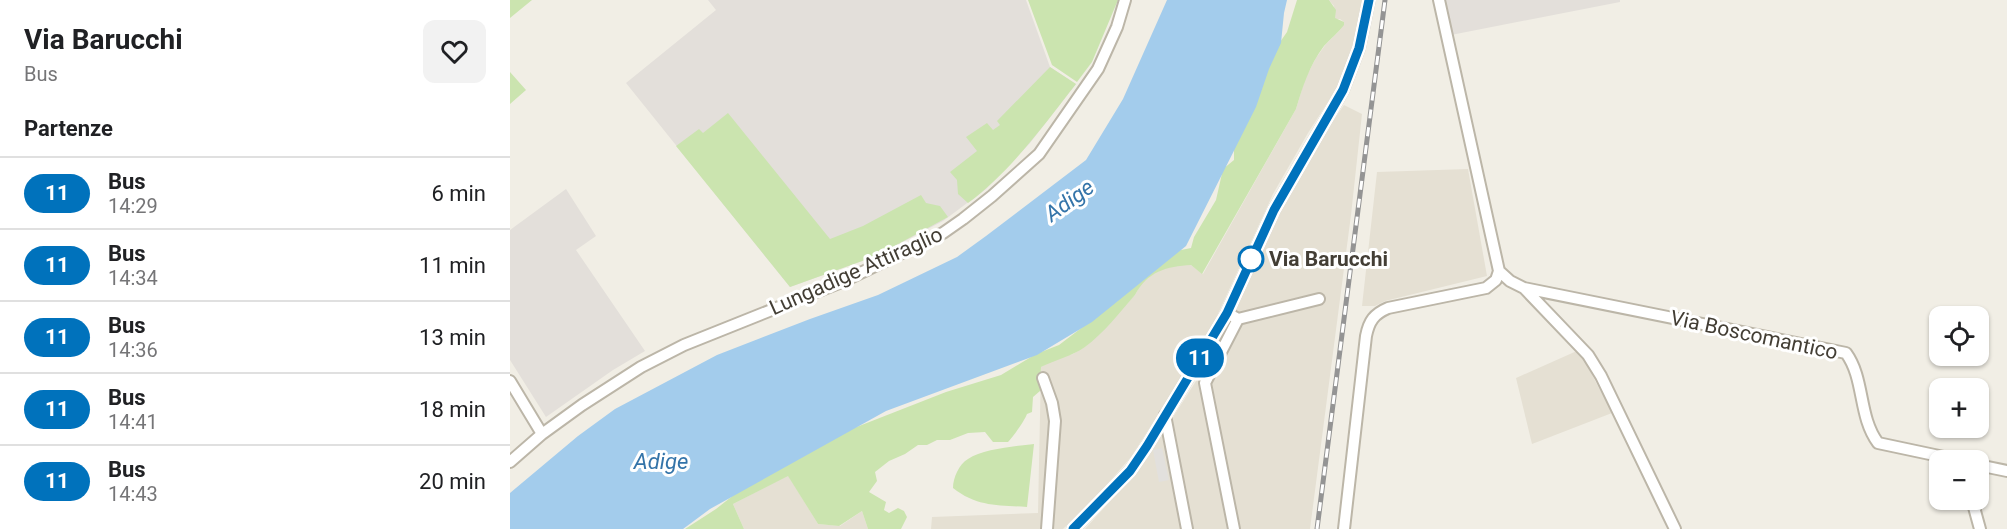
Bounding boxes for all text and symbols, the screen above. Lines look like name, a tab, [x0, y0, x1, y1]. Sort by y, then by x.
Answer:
button: heart	[423, 20, 486, 83]
text: Via Barucchi	[24, 23, 183, 56]
text: Bus	[24, 62, 58, 86]
text: Partenze	[24, 116, 113, 141]
text: Bus	[108, 169, 146, 194]
water label: Adige	[1039, 174, 1099, 227]
text: 11	[45, 181, 69, 205]
text: 6 min	[431, 181, 486, 206]
text: 14:29	[108, 194, 158, 218]
street label: Lungadige Attiraglio	[766, 222, 946, 320]
text: Bus	[108, 241, 146, 266]
marker: Via Barucchi	[1238, 246, 1264, 272]
place label: Via Barucchi	[1269, 247, 1388, 271]
text: 11	[45, 253, 69, 277]
text: 11 min	[419, 253, 486, 278]
text: 14:34	[108, 266, 158, 290]
street label: Via Boscomantico	[1668, 306, 1840, 364]
map controls	[1929, 306, 1989, 510]
button: locate	[1929, 306, 1989, 366]
text: Bus	[108, 313, 146, 338]
text: 11	[45, 325, 69, 349]
text: 13 min	[419, 325, 486, 350]
text: 14:36	[108, 338, 158, 362]
line badge: 11	[1173, 338, 1227, 378]
text: 11	[1188, 346, 1212, 370]
button: +	[1929, 378, 1989, 438]
text: Bus	[108, 385, 146, 410]
text: 11	[45, 397, 69, 421]
text: 18 min	[419, 397, 486, 422]
text: 14:41	[108, 410, 158, 434]
water label: Adige	[633, 449, 688, 474]
button: −	[1929, 450, 1989, 510]
text: Bus	[108, 457, 146, 482]
text: 11	[45, 469, 69, 493]
text: 20 min	[419, 469, 486, 494]
text: 14:43	[108, 482, 158, 506]

